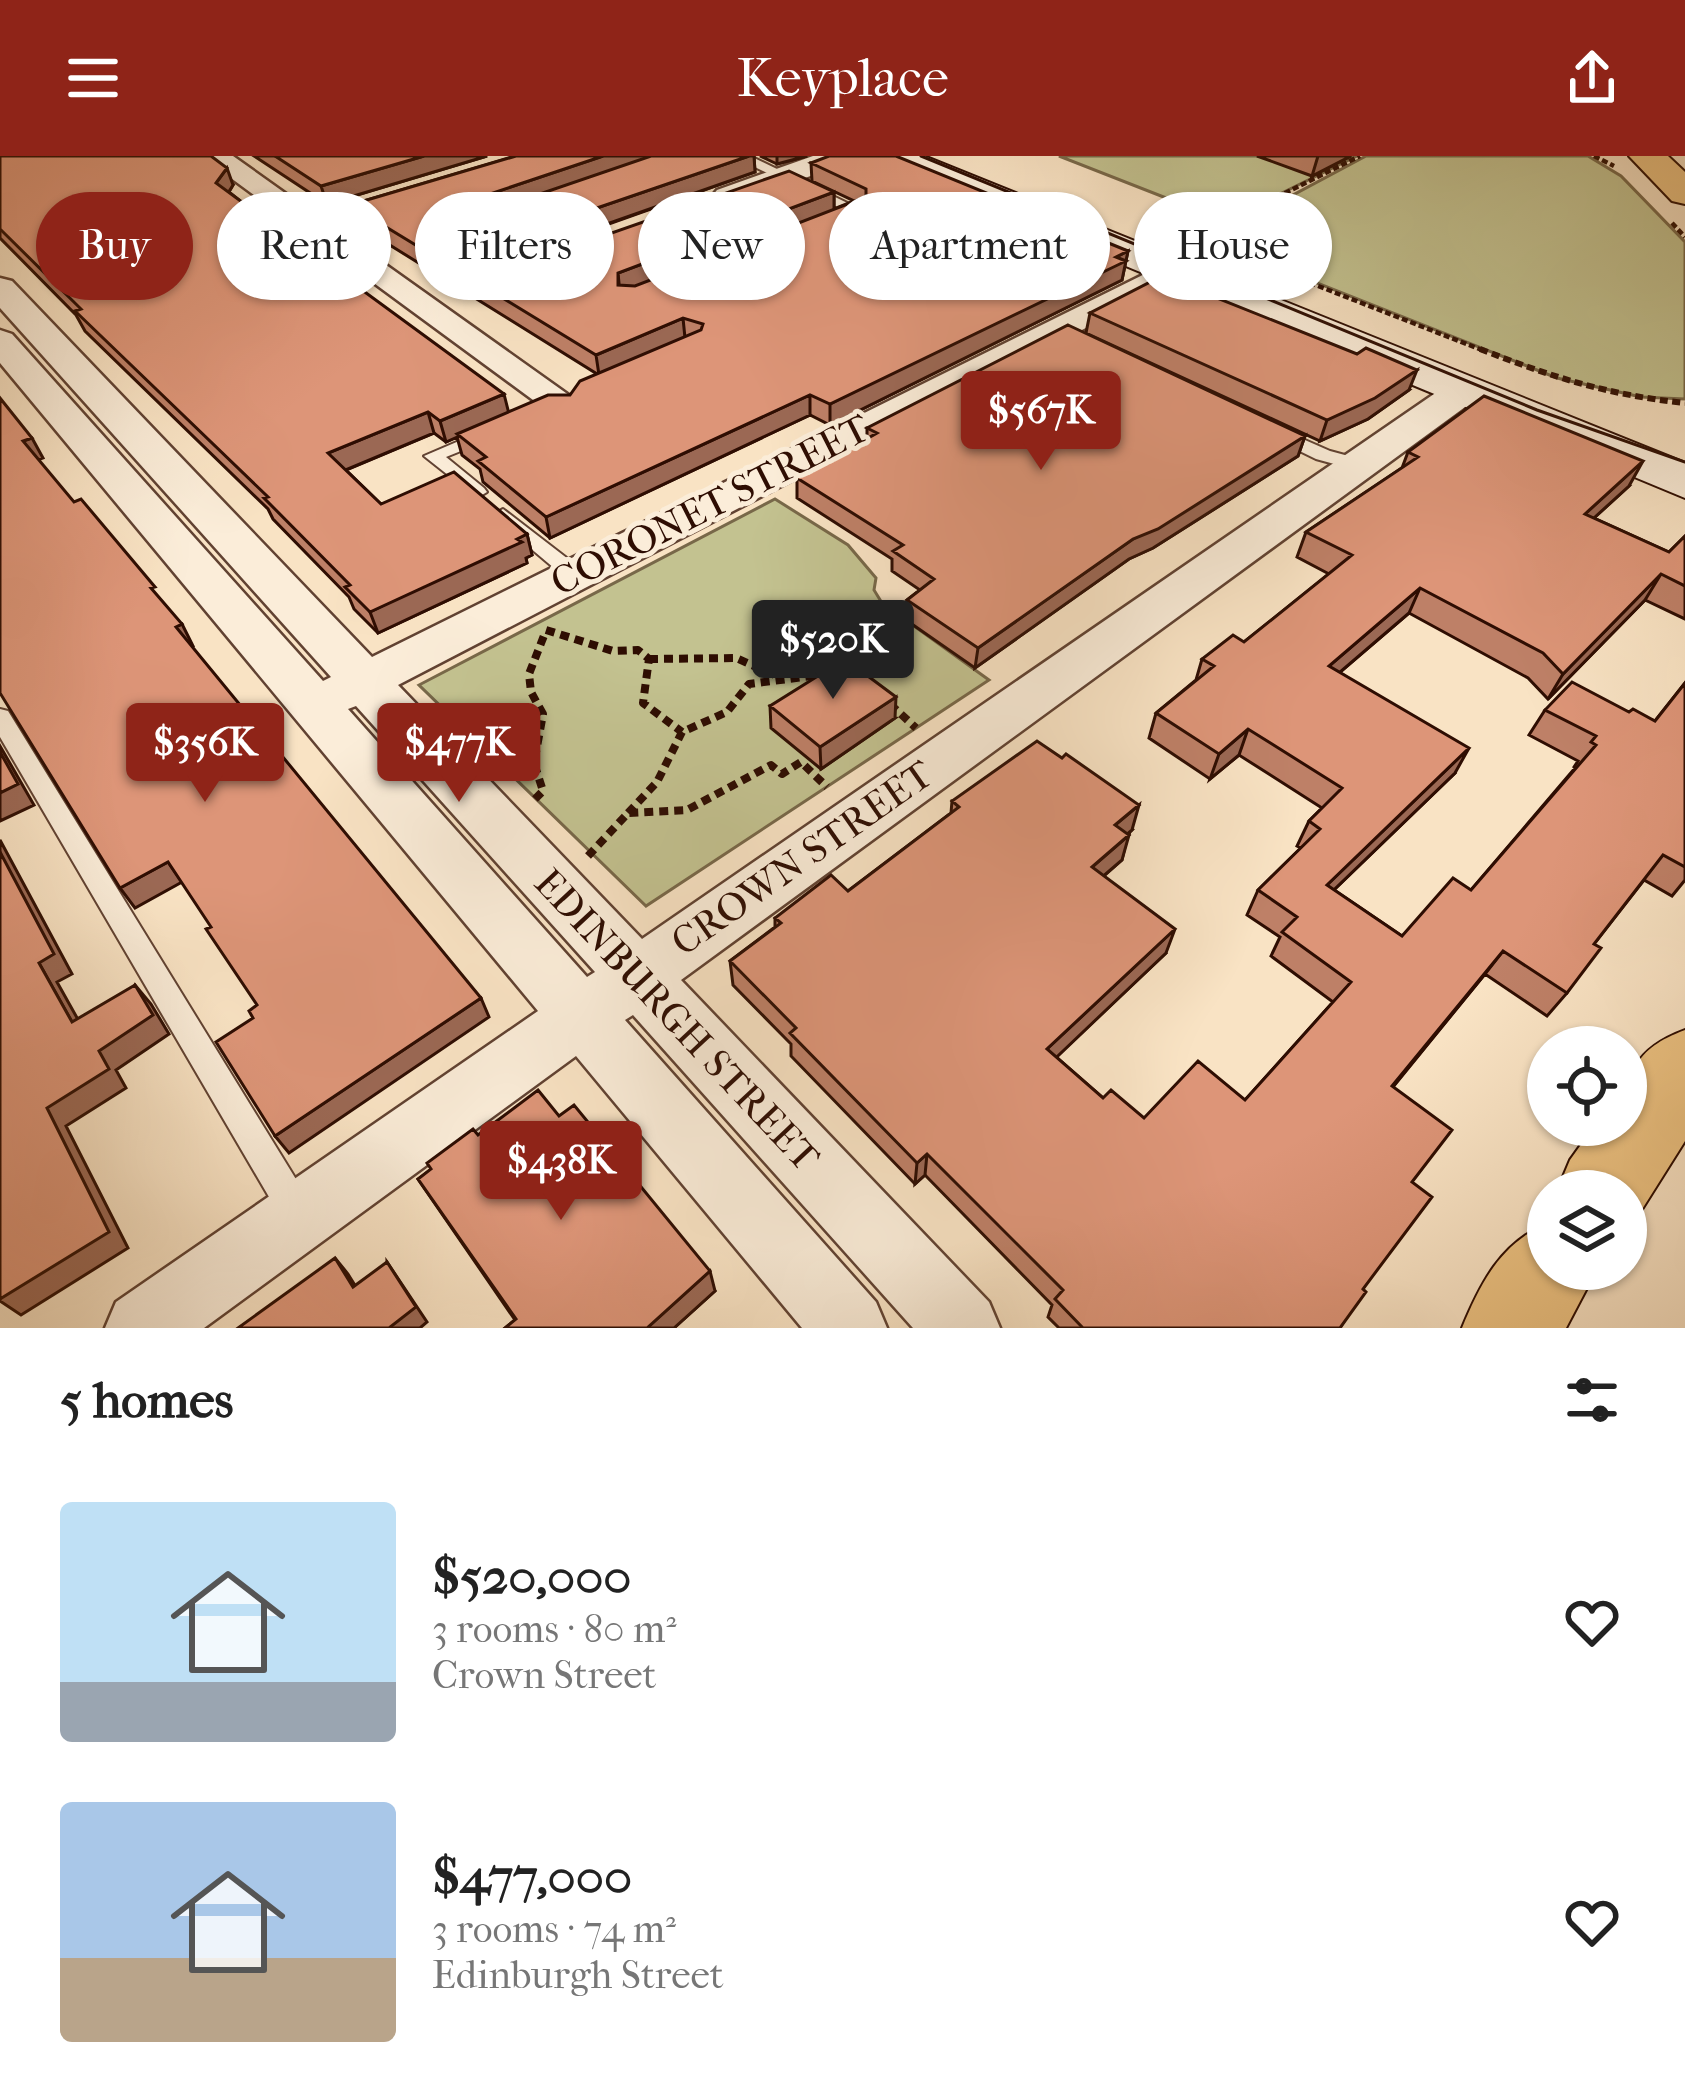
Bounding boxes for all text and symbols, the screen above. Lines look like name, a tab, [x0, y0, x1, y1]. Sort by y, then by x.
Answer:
icon: menu	[60, 45, 126, 111]
icon: share	[1559, 45, 1625, 111]
text: Keyplace	[736, 47, 949, 110]
chip: Buy	[36, 192, 193, 300]
chip: Rent	[217, 192, 391, 300]
chip: Filters	[415, 192, 614, 300]
chip: New	[638, 192, 805, 300]
chip: Apartment	[829, 192, 1110, 300]
chip: House	[1134, 192, 1332, 300]
pin: $567K	[957, 371, 1125, 473]
text: $567K	[988, 387, 1094, 433]
street label: CORONET STREET	[543, 405, 877, 605]
pin: $520K	[749, 600, 917, 702]
text: $520K	[779, 616, 887, 662]
pin: $356K	[121, 703, 289, 805]
pin: $477K	[375, 703, 543, 805]
text: $356K	[153, 719, 257, 765]
text: $477K	[404, 719, 514, 765]
street label: CROWN STREET	[663, 750, 942, 965]
street label: EDINBURGH STREET	[525, 860, 829, 1181]
map controls	[1527, 1026, 1647, 1290]
button: locate	[1527, 1026, 1647, 1146]
pin: $438K	[477, 1121, 645, 1223]
text: $438K	[507, 1137, 615, 1183]
button: layers	[1527, 1170, 1647, 1290]
icon: filters	[1559, 1367, 1625, 1433]
text: 5 homes	[60, 1370, 233, 1430]
text: $520,000	[432, 1546, 631, 1606]
icon: home	[156, 1550, 300, 1694]
icon: heart	[1559, 1589, 1625, 1655]
text: 3 rooms · 80 m²	[432, 1606, 676, 1652]
text: Crown Street	[432, 1652, 656, 1698]
text: $477,000	[432, 1846, 632, 1906]
icon: home	[156, 1850, 300, 1994]
icon: heart	[1559, 1889, 1625, 1955]
text: 3 rooms · 74 m²	[432, 1906, 676, 1952]
text: Edinburgh Street	[432, 1952, 724, 1998]

